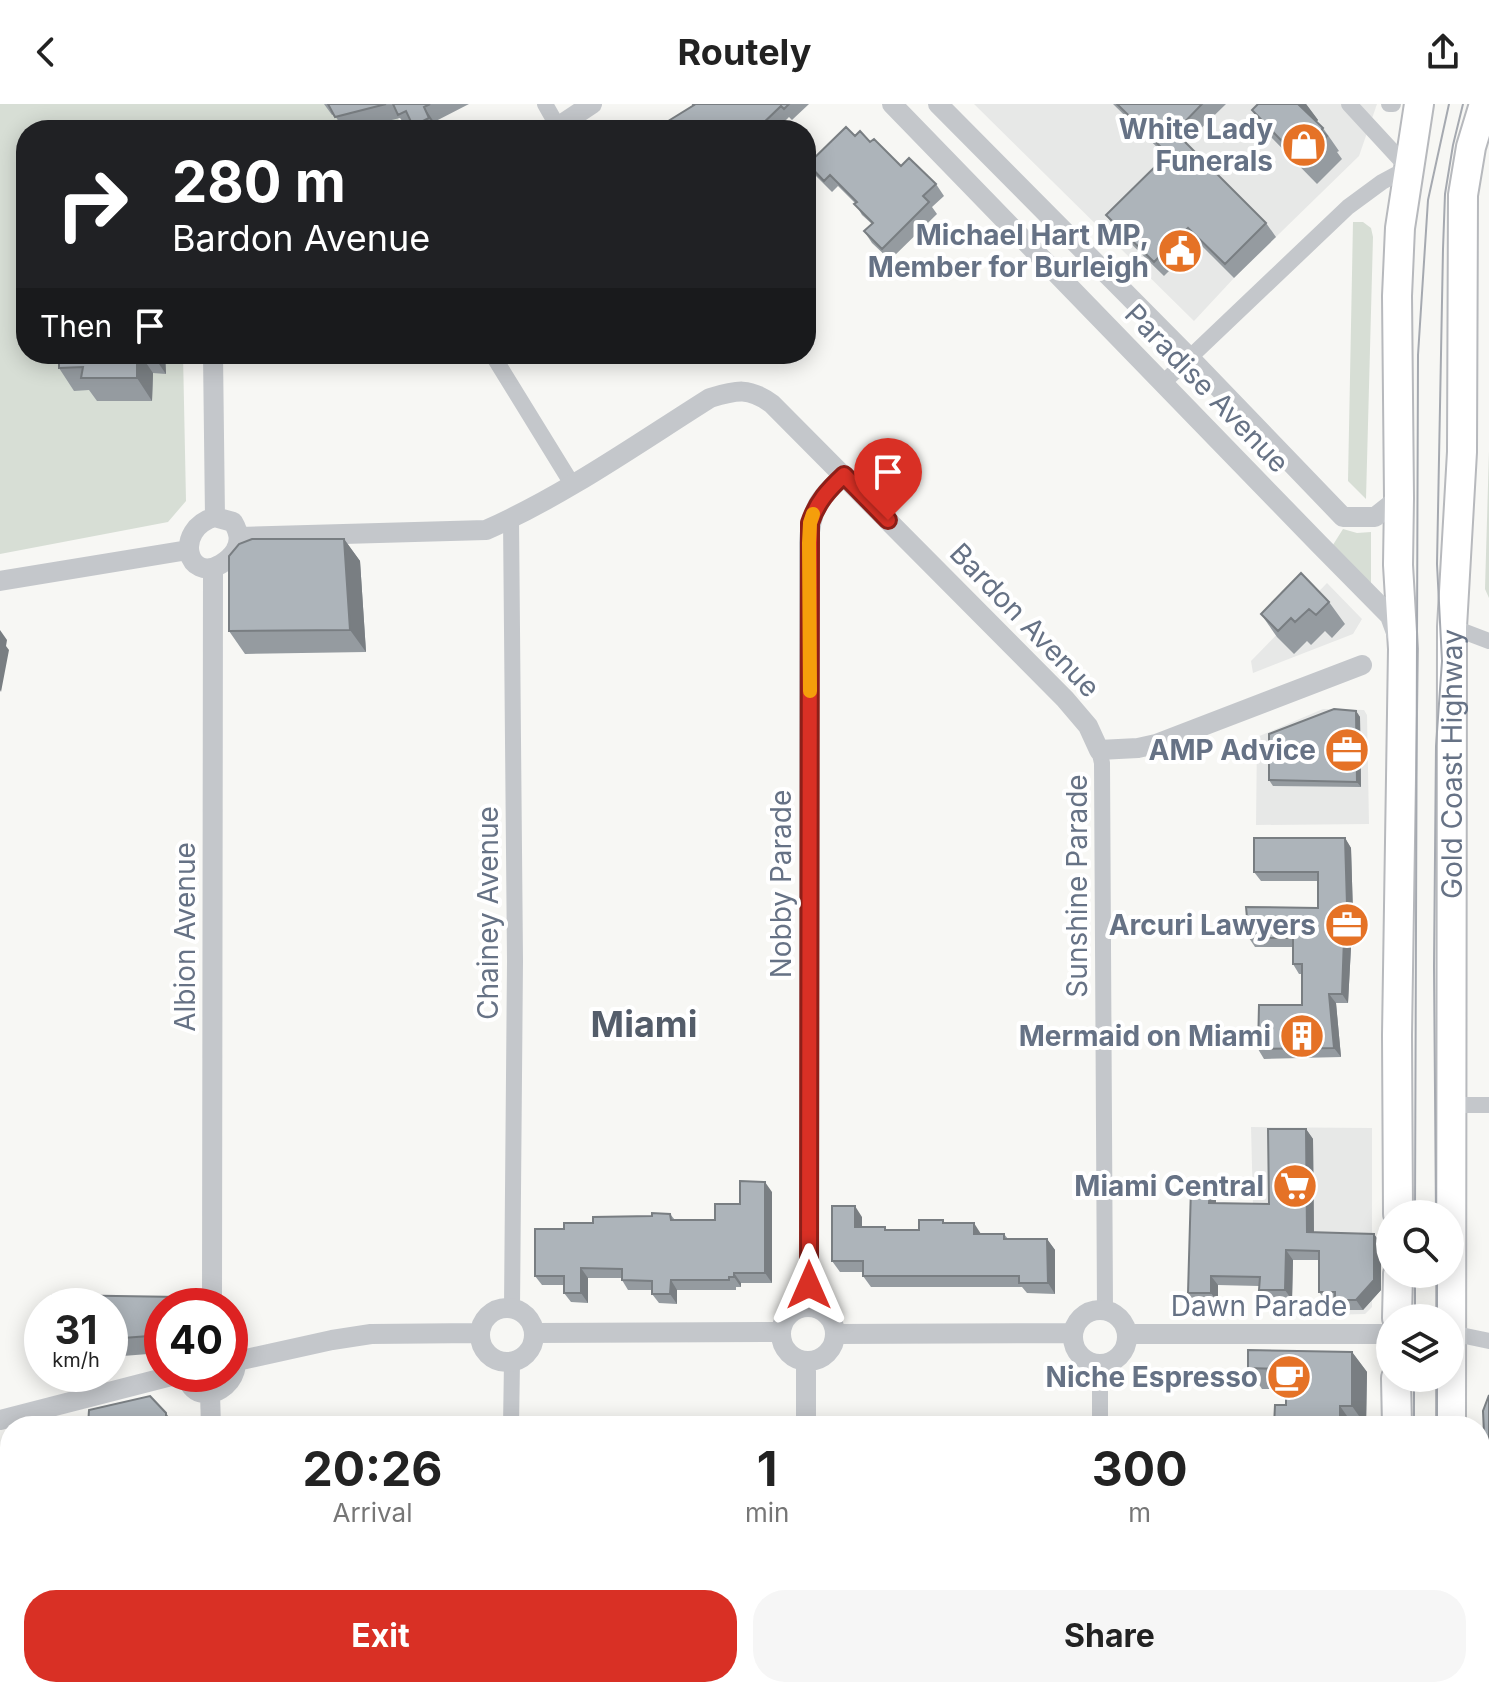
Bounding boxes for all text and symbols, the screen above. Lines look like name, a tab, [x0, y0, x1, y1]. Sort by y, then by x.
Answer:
icon: back	[24, 30, 68, 74]
text: Routely	[678, 30, 811, 74]
icon: share	[1421, 30, 1465, 74]
place label: White Lady Funerals	[1119, 112, 1273, 178]
shop icon: White Lady Funerals	[1280, 121, 1328, 169]
text: 280 m	[172, 148, 346, 216]
icon: right	[40, 152, 144, 256]
text: Bardon Avenue	[172, 216, 430, 260]
place label: Michael Hart MP, Member for Burleigh	[868, 218, 1149, 284]
public building icon: Michael Hart MP, Member for Burleigh	[1156, 227, 1204, 275]
street label: Paradise Avenue	[1118, 297, 1296, 479]
icon: arrive	[128, 304, 172, 348]
text: Then	[40, 308, 112, 344]
pin	[854, 438, 922, 520]
icon: arrive	[866, 450, 910, 494]
street label: Bardon Avenue	[943, 536, 1107, 704]
street label: Gold Coast Highway	[1435, 629, 1469, 899]
office icon: AMP Advice	[1323, 726, 1371, 774]
place label: AMP Advice	[1149, 733, 1316, 767]
street label: Sunshine Parade	[1060, 774, 1094, 998]
street label: Nobby Parade	[764, 790, 798, 978]
street label: Chainey Avenue	[471, 806, 505, 1020]
street label: Albion Avenue	[168, 842, 202, 1032]
office icon: Arcuri Lawyers	[1323, 901, 1371, 949]
place label: Arcuri Lawyers	[1109, 908, 1316, 942]
district label: Miami	[591, 1002, 697, 1046]
building icon: Mermaid on Miami	[1278, 1012, 1326, 1060]
place label: Mermaid on Miami	[1019, 1019, 1271, 1053]
supermarket icon: Miami Central	[1271, 1162, 1319, 1210]
place label: Miami Central	[1074, 1169, 1264, 1203]
map controls	[1376, 1200, 1464, 1392]
button: search	[1376, 1200, 1464, 1288]
position arrow	[767, 1243, 851, 1327]
speed limit sign: 40	[144, 1288, 248, 1392]
street label: Dawn Parade	[1171, 1289, 1347, 1323]
button: layers	[1376, 1304, 1464, 1392]
text: 31	[54, 1305, 98, 1354]
text: km/h	[52, 1348, 100, 1372]
cafe icon: Niche Espresso	[1265, 1353, 1313, 1401]
place label: Niche Espresso	[1046, 1360, 1258, 1394]
text: 20:26	[302, 1439, 442, 1498]
text: 1	[757, 1439, 777, 1498]
text: 300	[1092, 1439, 1188, 1498]
text: Arrival	[332, 1497, 412, 1528]
text: min	[745, 1497, 789, 1528]
text: m	[1128, 1497, 1151, 1528]
button: Exit	[24, 1590, 737, 1682]
button: Share	[753, 1590, 1466, 1682]

